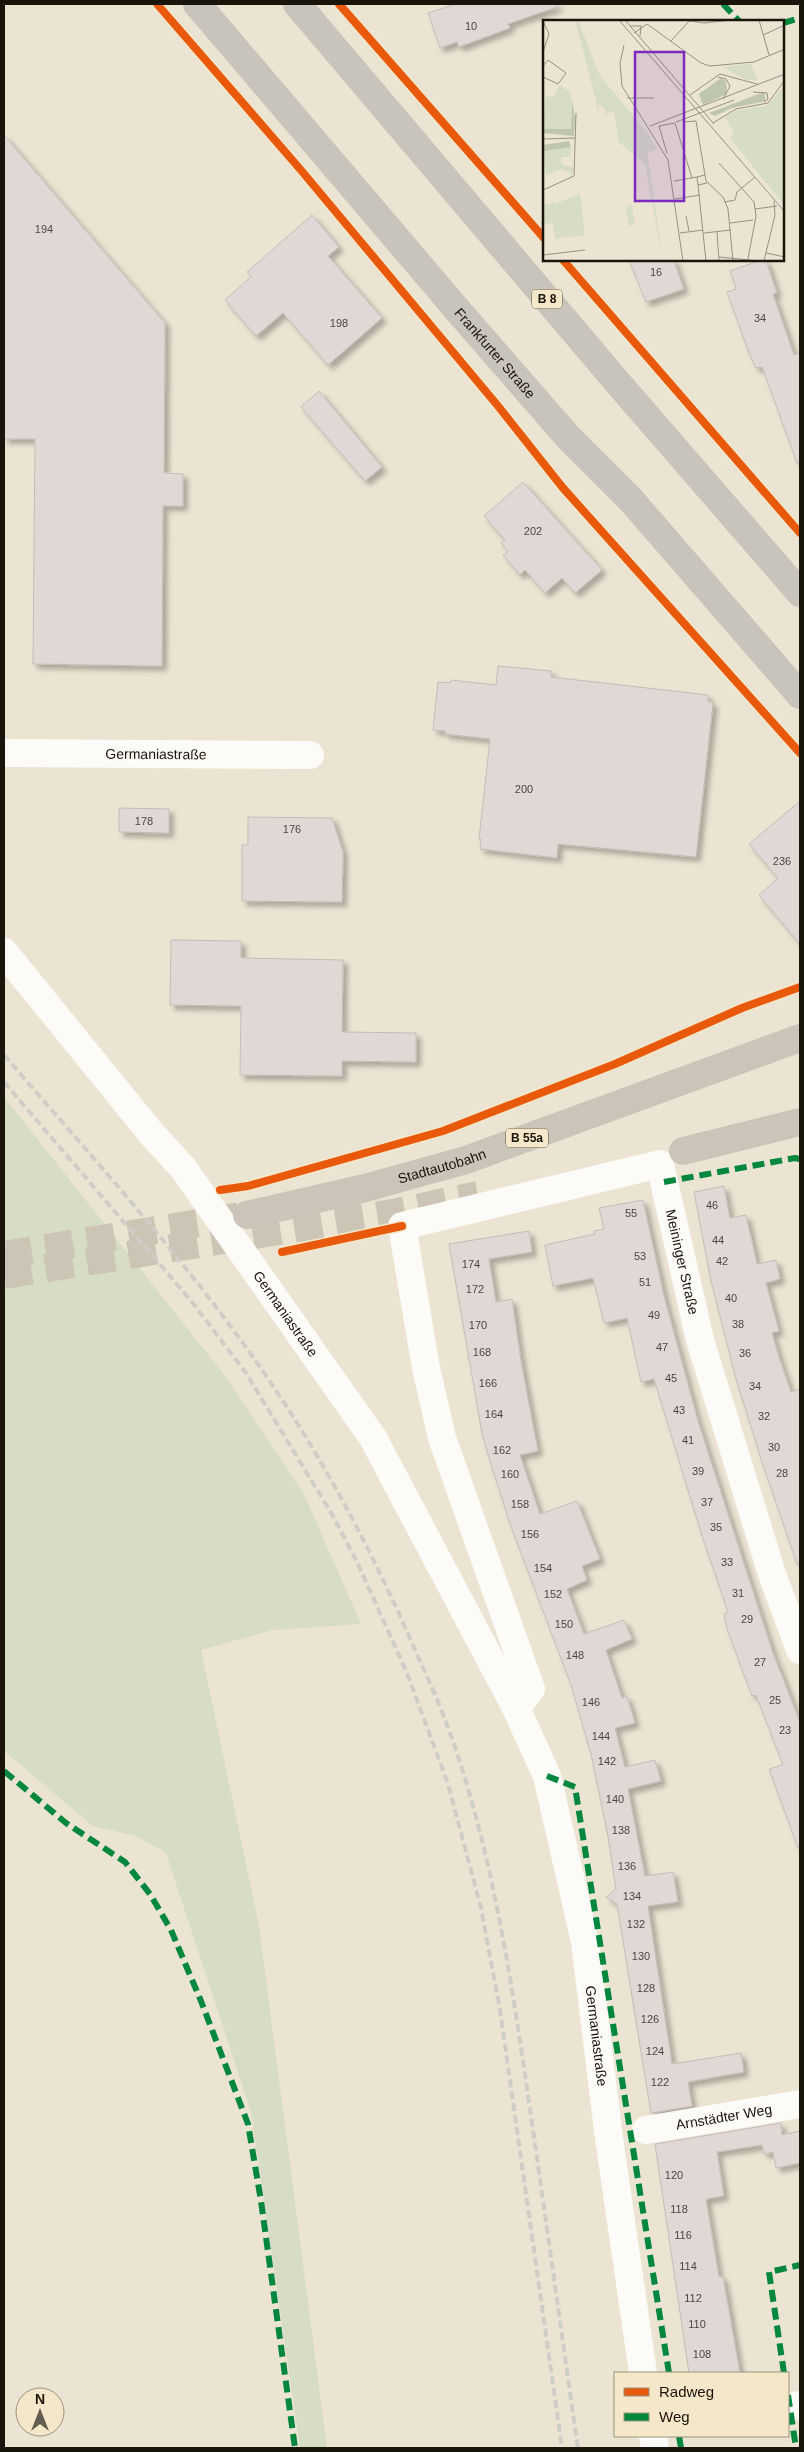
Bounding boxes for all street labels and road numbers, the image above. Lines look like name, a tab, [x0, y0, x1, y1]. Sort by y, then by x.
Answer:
road number: B 8	[532, 290, 562, 308]
street label: Frankfurter Straße	[451, 305, 539, 402]
street label: Germaniastraße	[105, 746, 207, 762]
road number: B 55a	[506, 1128, 548, 1148]
street label: Stadtautobahn	[396, 1145, 488, 1187]
street label: Meininger Straße	[663, 1208, 702, 1316]
street label: Germaniastraße	[250, 1268, 321, 1360]
street label: Germaniastraße	[582, 1985, 611, 2087]
street label: Arnstädter Weg	[675, 2101, 773, 2133]

